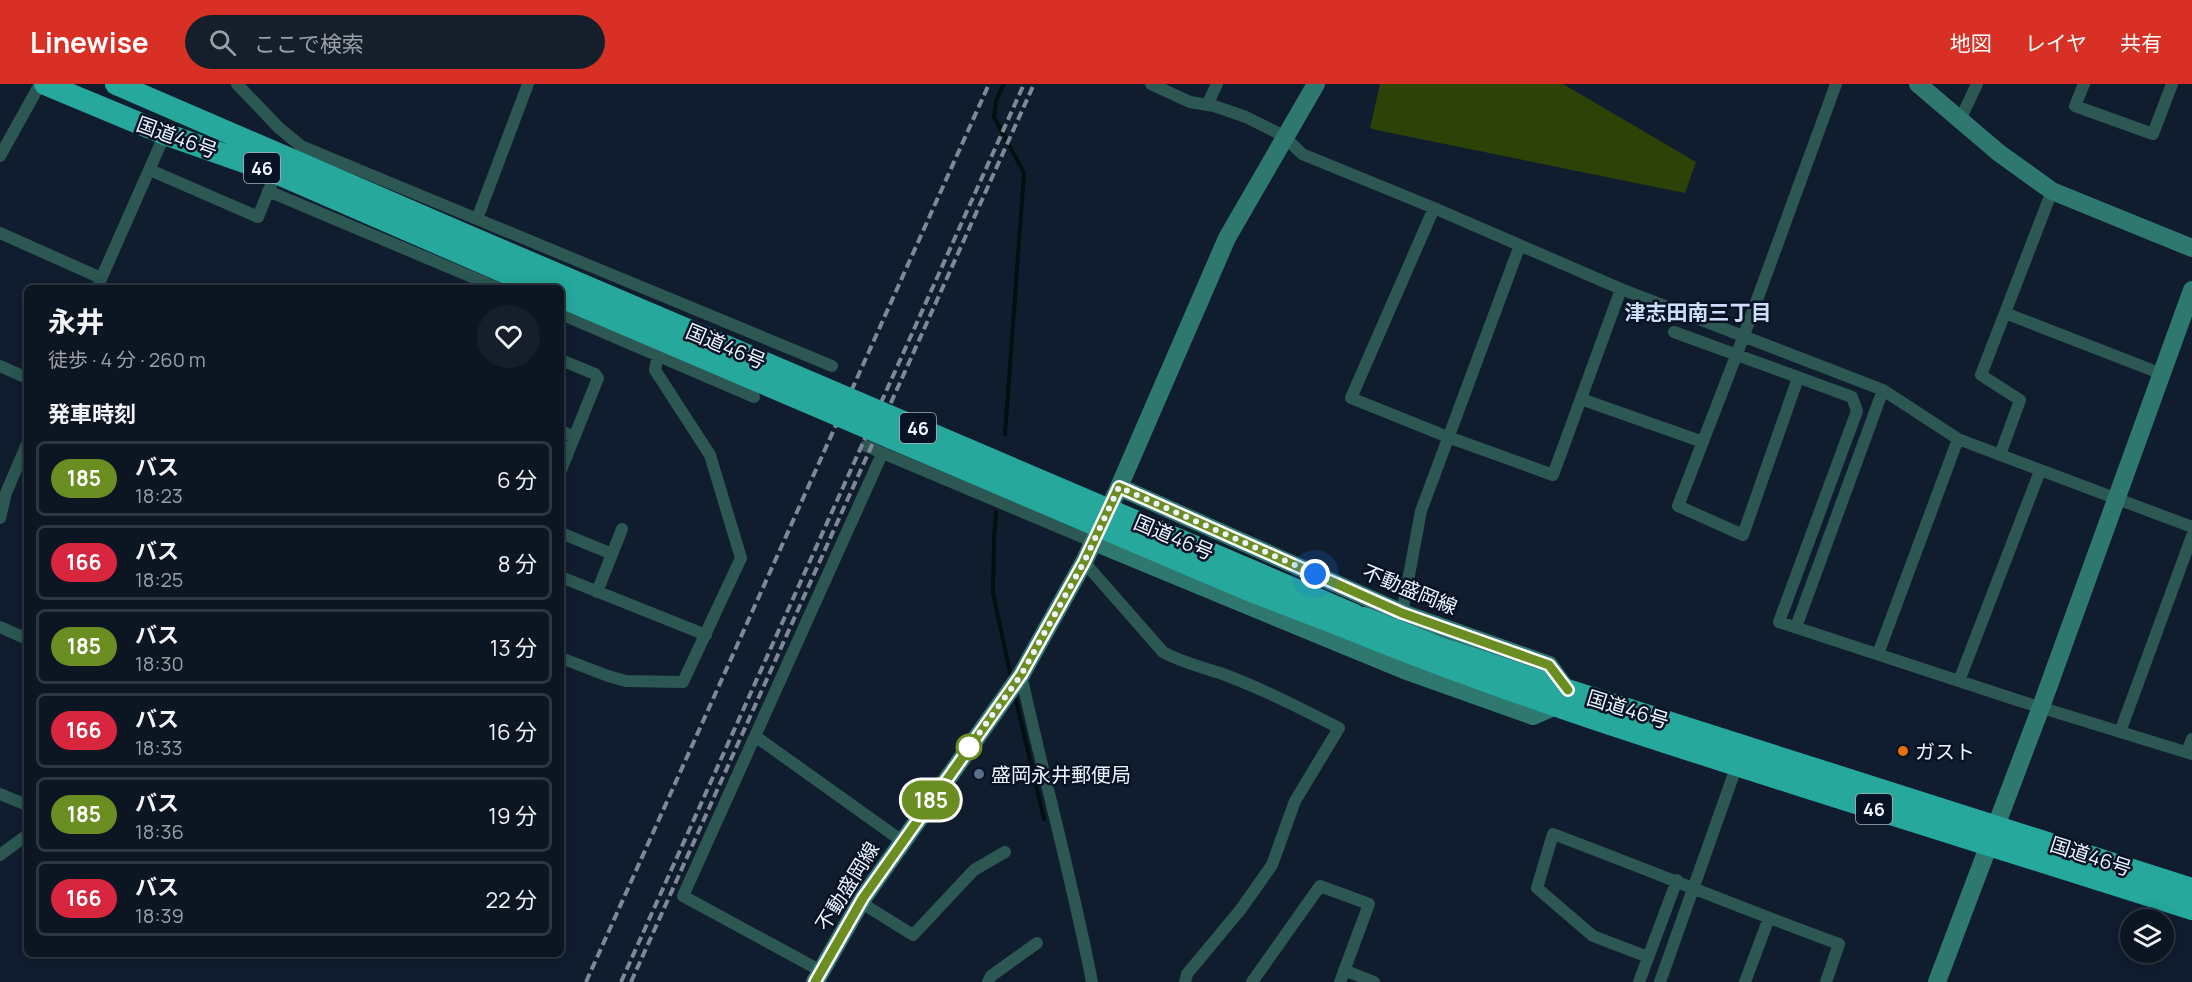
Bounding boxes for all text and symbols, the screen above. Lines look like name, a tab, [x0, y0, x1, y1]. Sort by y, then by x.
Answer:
search box	[185, 15, 605, 69]
text: Linewise	[30, 23, 149, 61]
icon: search	[206, 26, 239, 59]
text: ここで検索	[254, 29, 364, 59]
text: 地図	[1950, 29, 1992, 57]
text: レイヤ	[2025, 29, 2087, 57]
text: 共有	[2120, 29, 2162, 57]
street label: 国道46号	[133, 110, 221, 164]
road number: 46	[244, 153, 280, 183]
district label: 津志田南三丁目	[1625, 298, 1772, 326]
text: 永井	[48, 302, 104, 340]
button: heart	[477, 305, 540, 368]
street label: 国道46号	[682, 317, 770, 375]
text: 徒歩 · 4 分 · 260 m	[48, 346, 206, 373]
text: 発車時刻	[48, 399, 136, 429]
road number: 46	[900, 413, 936, 443]
text: バス	[135, 452, 179, 482]
text: 185	[67, 464, 101, 492]
text: 6 分	[497, 465, 537, 495]
text: 18:23	[135, 482, 183, 509]
street label: 国道46号	[1130, 508, 1218, 566]
text: バス	[135, 536, 179, 566]
text: 166	[66, 548, 102, 576]
text: 8 分	[498, 549, 537, 579]
street label: 不動盛岡線	[1359, 558, 1461, 620]
your location	[1300, 559, 1330, 589]
text: 18:25	[135, 566, 183, 593]
text: バス	[135, 620, 179, 650]
text: 185	[67, 632, 101, 660]
text: 13 分	[490, 633, 537, 663]
text: 18:30	[135, 650, 184, 677]
street label: 国道46号	[1584, 684, 1672, 734]
text: バス	[135, 704, 179, 734]
text: 166	[66, 716, 102, 744]
text: 16 分	[488, 717, 537, 747]
text: 18:33	[135, 734, 183, 761]
unlabelled marker	[956, 734, 982, 760]
place label: ガスト	[1915, 738, 1975, 765]
marker: ガスト	[1896, 744, 1910, 758]
place label: 盛岡永井郵便局	[991, 761, 1131, 788]
marker: 盛岡永井郵便局	[972, 767, 986, 781]
line badge: 185	[896, 780, 966, 820]
text: 185	[914, 786, 948, 814]
text: バス	[135, 788, 179, 818]
road number: 46	[1856, 794, 1892, 824]
text: 185	[67, 800, 101, 828]
text: 19 分	[488, 801, 537, 831]
text: 18:36	[135, 818, 184, 845]
street label: 国道46号	[2047, 830, 2135, 882]
street label: 不動盛岡線	[809, 836, 885, 936]
text: バス	[135, 872, 179, 902]
text: 166	[66, 884, 102, 912]
text: 22 分	[486, 885, 537, 915]
text: 18:39	[135, 902, 184, 929]
map controls	[2120, 909, 2174, 963]
button: layers	[2120, 909, 2174, 963]

